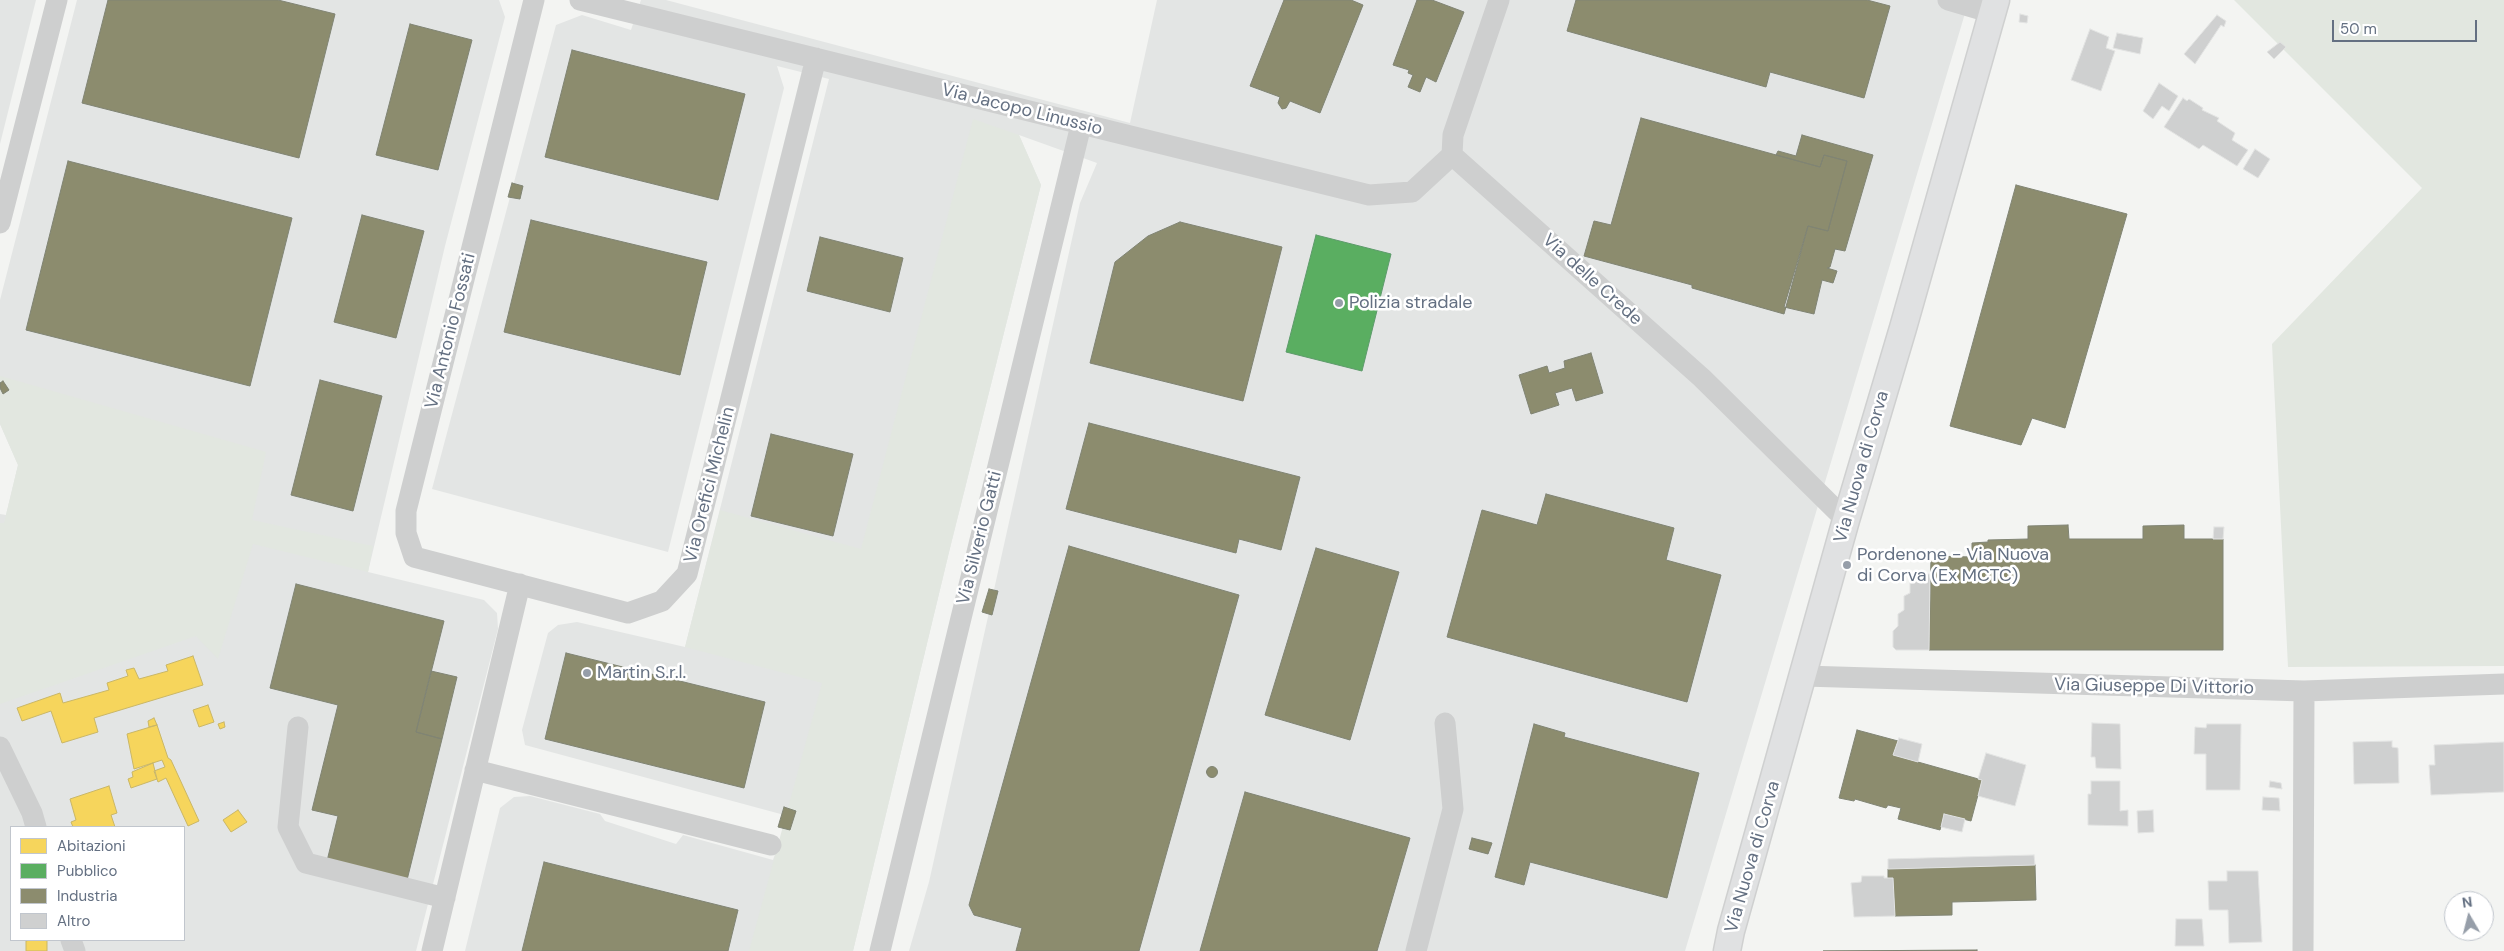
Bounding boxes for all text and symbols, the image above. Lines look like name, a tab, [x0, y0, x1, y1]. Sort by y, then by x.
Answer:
scale bar	[2334, 10, 2479, 42]
text: 50 m	[2340, 19, 2377, 39]
street label: Via Jacopo Linussio	[939, 80, 1105, 140]
street label: Via delle Crede	[1538, 230, 1646, 330]
street label: Via Antonio Fossati	[421, 251, 481, 411]
place label: Polizia stradale	[1349, 292, 1473, 314]
marker: Polizia stradale	[1333, 297, 1345, 309]
street label: Via Nuova di Corva	[1830, 389, 1894, 545]
street label: Via Orefici Michelin	[680, 405, 740, 565]
street label: Via Silverio Gatti	[953, 469, 1007, 607]
place label: Pordenone - Via Nuova di Corva (Ex MCTC)	[1857, 544, 2049, 586]
marker: Pordenone - Via Nuova di Corva (Ex MCTC)	[1841, 559, 1853, 571]
place label: Martin S.r.l.	[597, 662, 686, 684]
marker: Martin S.r.l.	[581, 667, 593, 679]
street label: Via Giuseppe Di Vittorio	[2054, 674, 2254, 700]
street label: Via Nuova di Corva	[1721, 779, 1785, 935]
legend	[10, 826, 185, 941]
text: Abitazioni	[57, 836, 126, 856]
text: Pubblico	[57, 861, 118, 881]
text: Industria	[57, 886, 118, 906]
north arrow	[2444, 891, 2494, 941]
text: N	[2461, 893, 2473, 912]
text: Altro	[57, 911, 90, 931]

